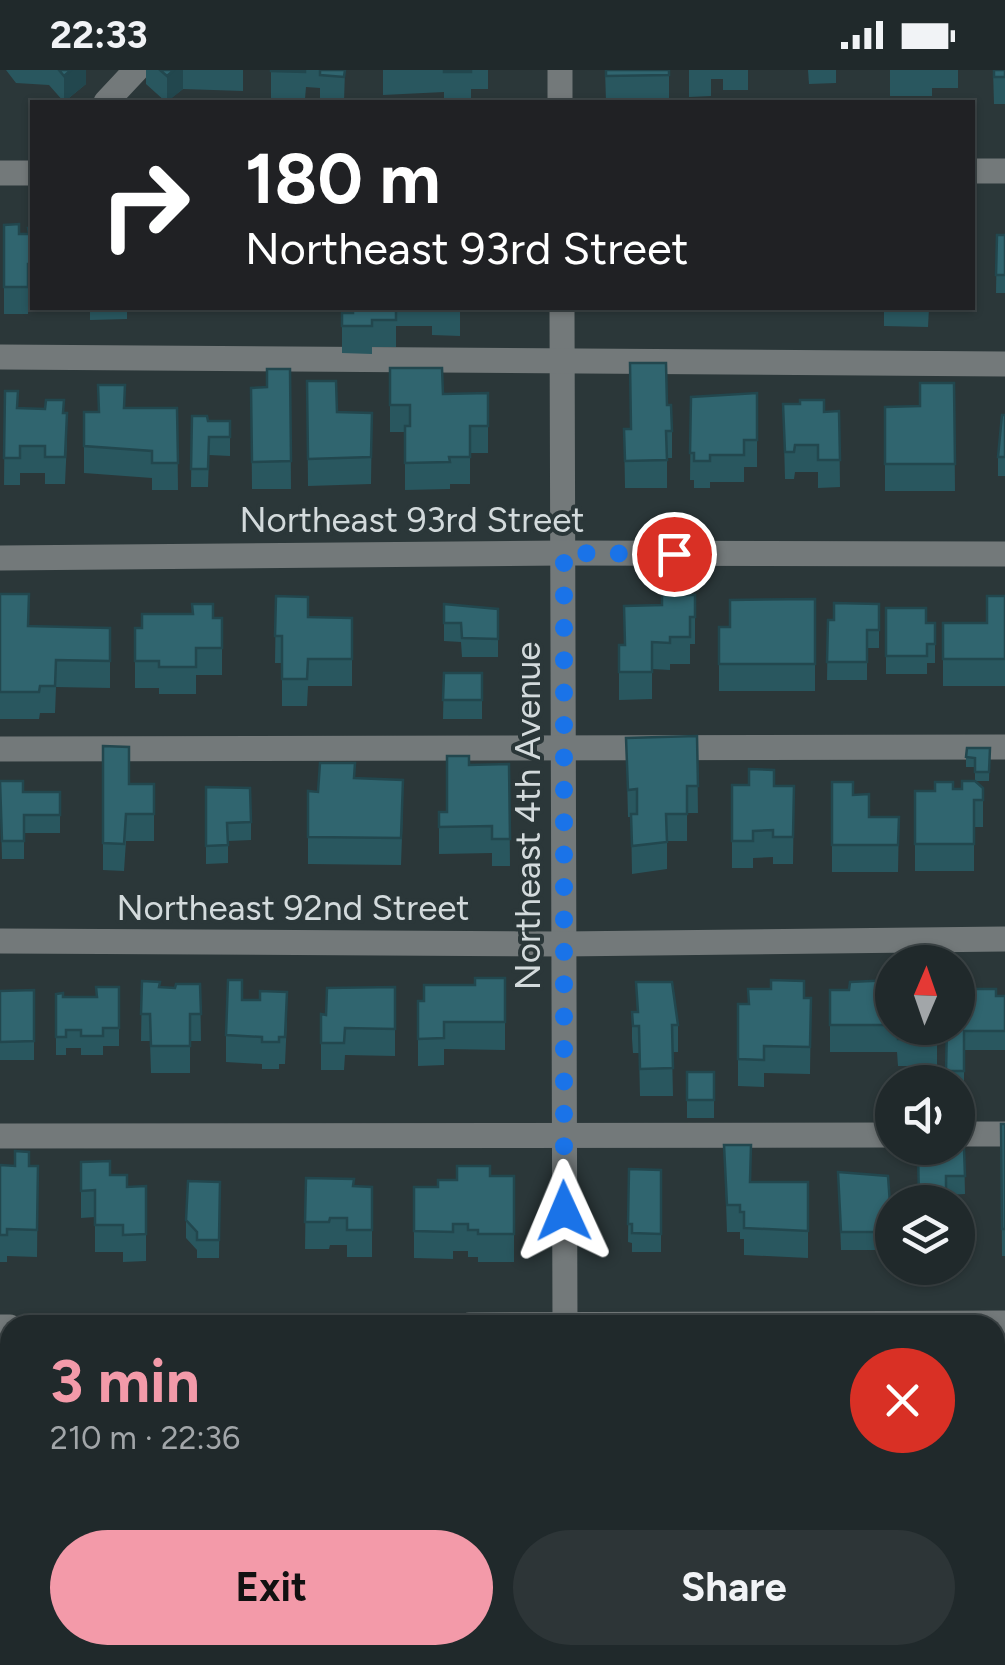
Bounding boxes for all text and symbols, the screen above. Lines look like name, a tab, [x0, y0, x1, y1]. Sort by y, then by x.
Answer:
text: 22:33	[50, 12, 148, 58]
text: 180 m	[245, 136, 440, 221]
icon: right	[80, 140, 210, 270]
text: Northeast 93rd Street	[245, 221, 689, 275]
street label: Northeast 93rd Street	[240, 499, 584, 541]
pin	[632, 512, 717, 597]
icon: arrive	[647, 527, 702, 582]
street label: Northeast 4th Avenue	[507, 642, 549, 990]
street label: Northeast 92nd Street	[116, 887, 470, 929]
north arrow	[875, 945, 975, 1045]
map controls	[875, 945, 975, 1285]
button: sound	[875, 1065, 975, 1165]
position arrow	[512, 1159, 616, 1263]
button: layers	[875, 1185, 975, 1285]
text: 3 min	[50, 1345, 200, 1417]
button: close	[850, 1348, 955, 1453]
text: 210 m · 22:36	[50, 1419, 240, 1457]
button: Exit	[50, 1530, 493, 1645]
button: Share	[513, 1530, 955, 1645]

